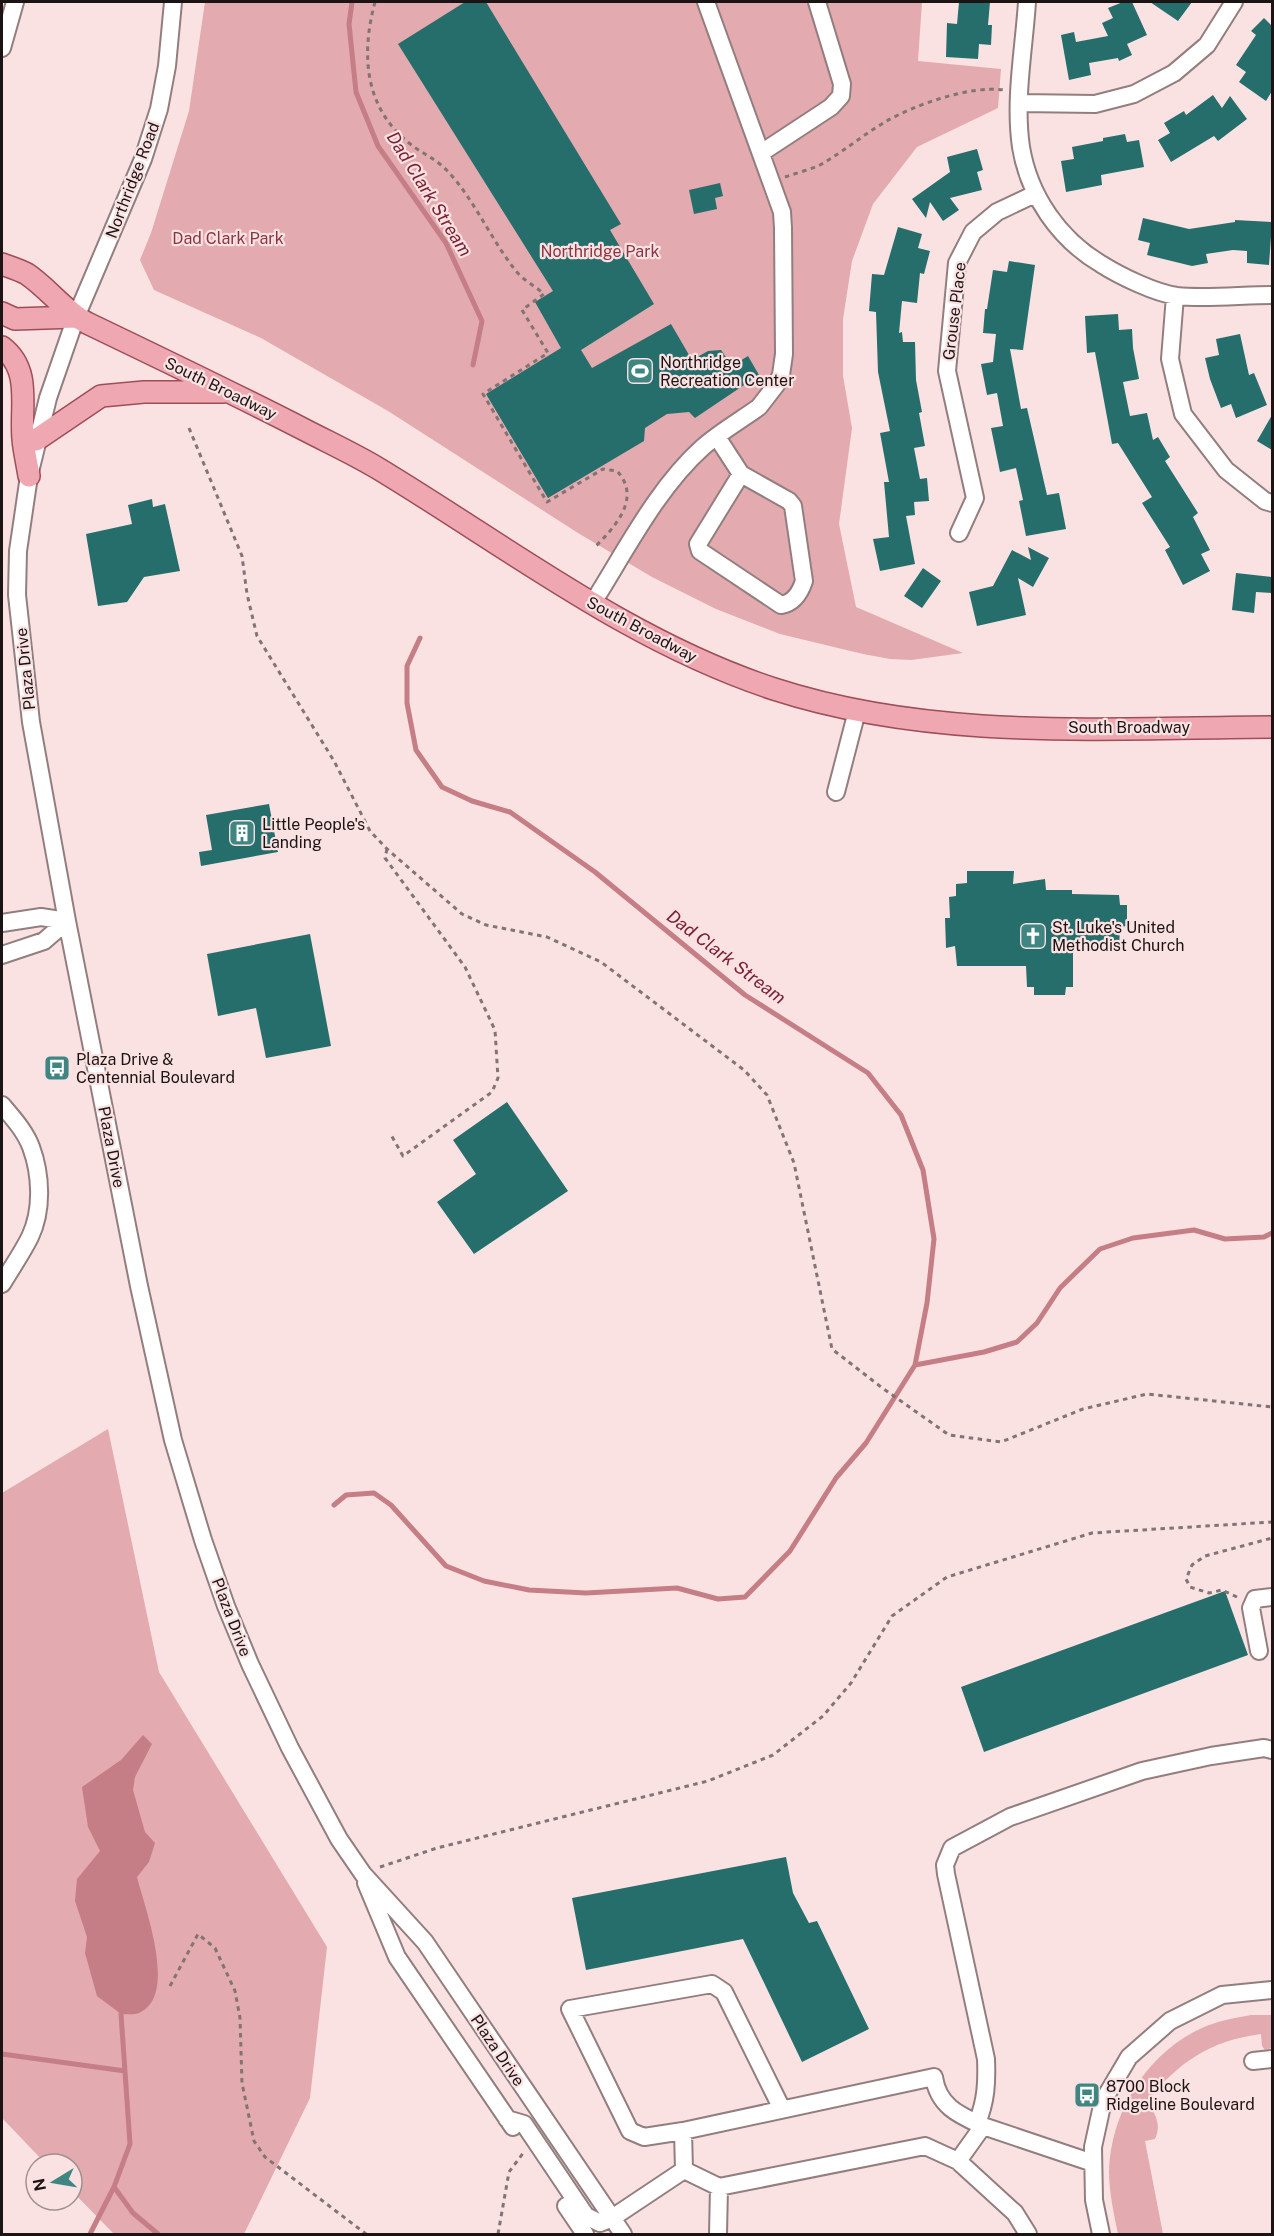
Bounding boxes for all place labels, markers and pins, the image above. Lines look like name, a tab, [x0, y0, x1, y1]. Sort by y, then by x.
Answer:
place label: Northridge Recreation Center	[660, 353, 794, 390]
sports icon: Northridge Recreation Center	[625, 356, 655, 386]
place label: Little People's Landing	[262, 815, 365, 852]
building icon: Little People's Landing	[227, 818, 257, 848]
place label: St. Luke's United Methodist Church	[1052, 918, 1184, 955]
church icon: St. Luke's United Methodist Church	[1018, 921, 1048, 951]
place label: Plaza Drive & Centennial Boulevard	[76, 1050, 235, 1087]
bus stop icon: Plaza Drive & Centennial Boulevard	[42, 1053, 72, 1083]
place label: 8700 Block Ridgeline Boulevard	[1106, 2077, 1255, 2114]
bus stop icon: 8700 Block Ridgeline Boulevard	[1072, 2080, 1102, 2110]

